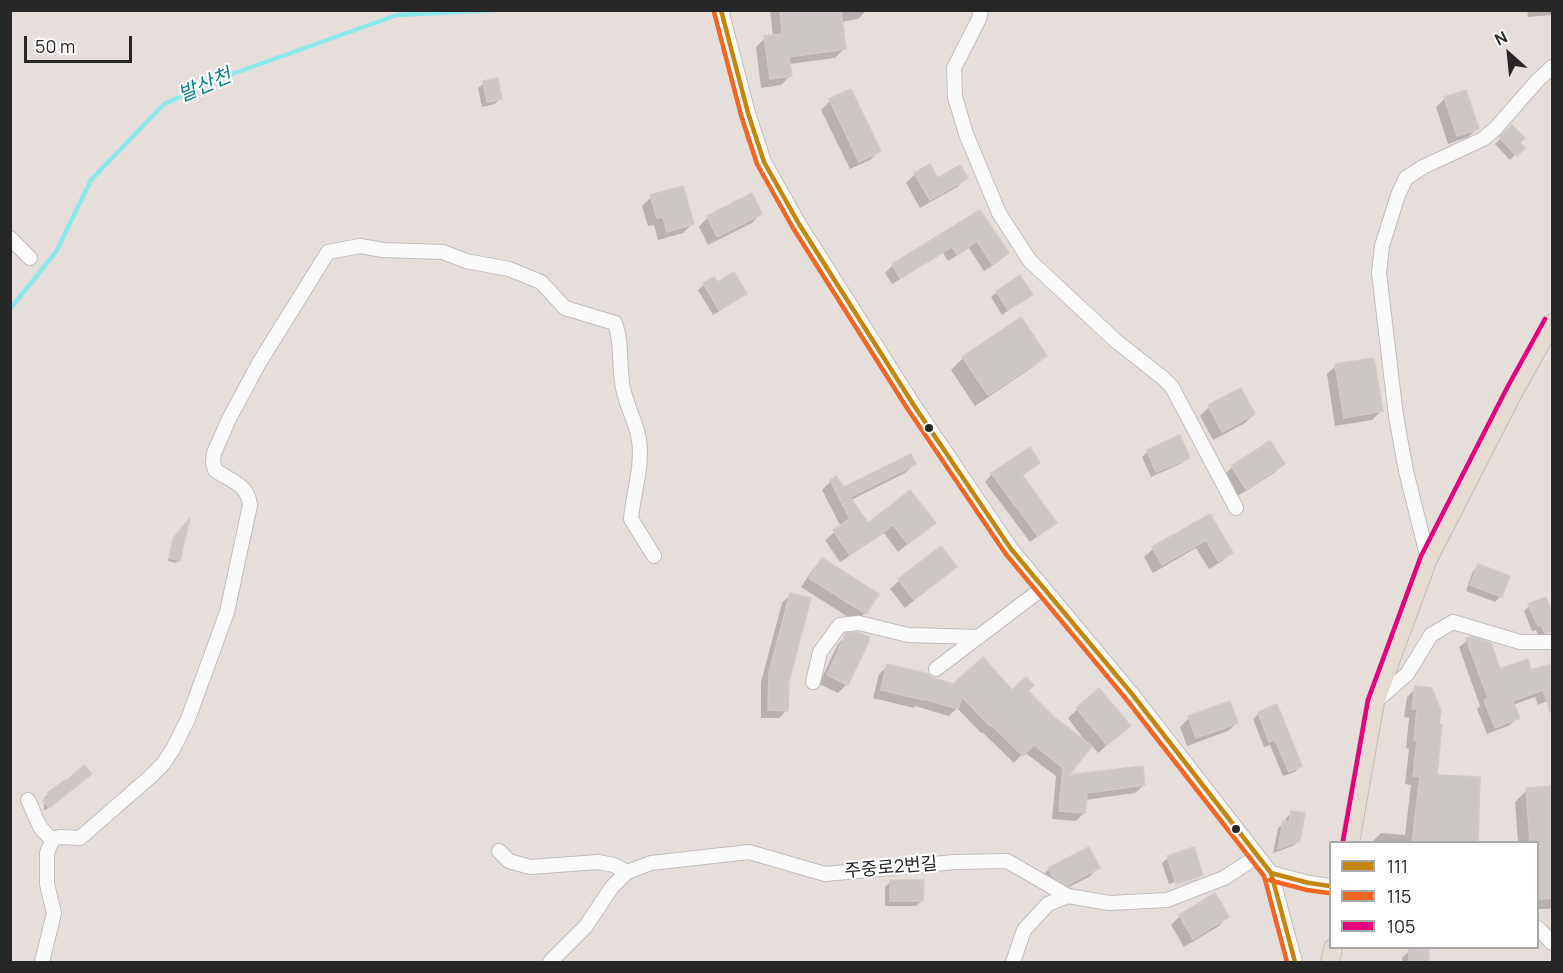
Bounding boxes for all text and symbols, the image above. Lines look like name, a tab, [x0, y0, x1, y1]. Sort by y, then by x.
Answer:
scale bar	[27, 24, 135, 62]
north arrow	[1479, 24, 1539, 84]
text: N	[1491, 26, 1511, 50]
text: 50 m	[35, 34, 75, 58]
water label: 발산천	[175, 64, 235, 108]
unlabelled marker	[923, 422, 935, 434]
unlabelled marker	[1230, 823, 1242, 835]
legend	[1329, 841, 1539, 949]
street label: 주중로2번길	[844, 853, 938, 883]
text: 111	[1387, 854, 1408, 878]
text: 115	[1387, 884, 1411, 908]
text: 105	[1387, 914, 1415, 938]

